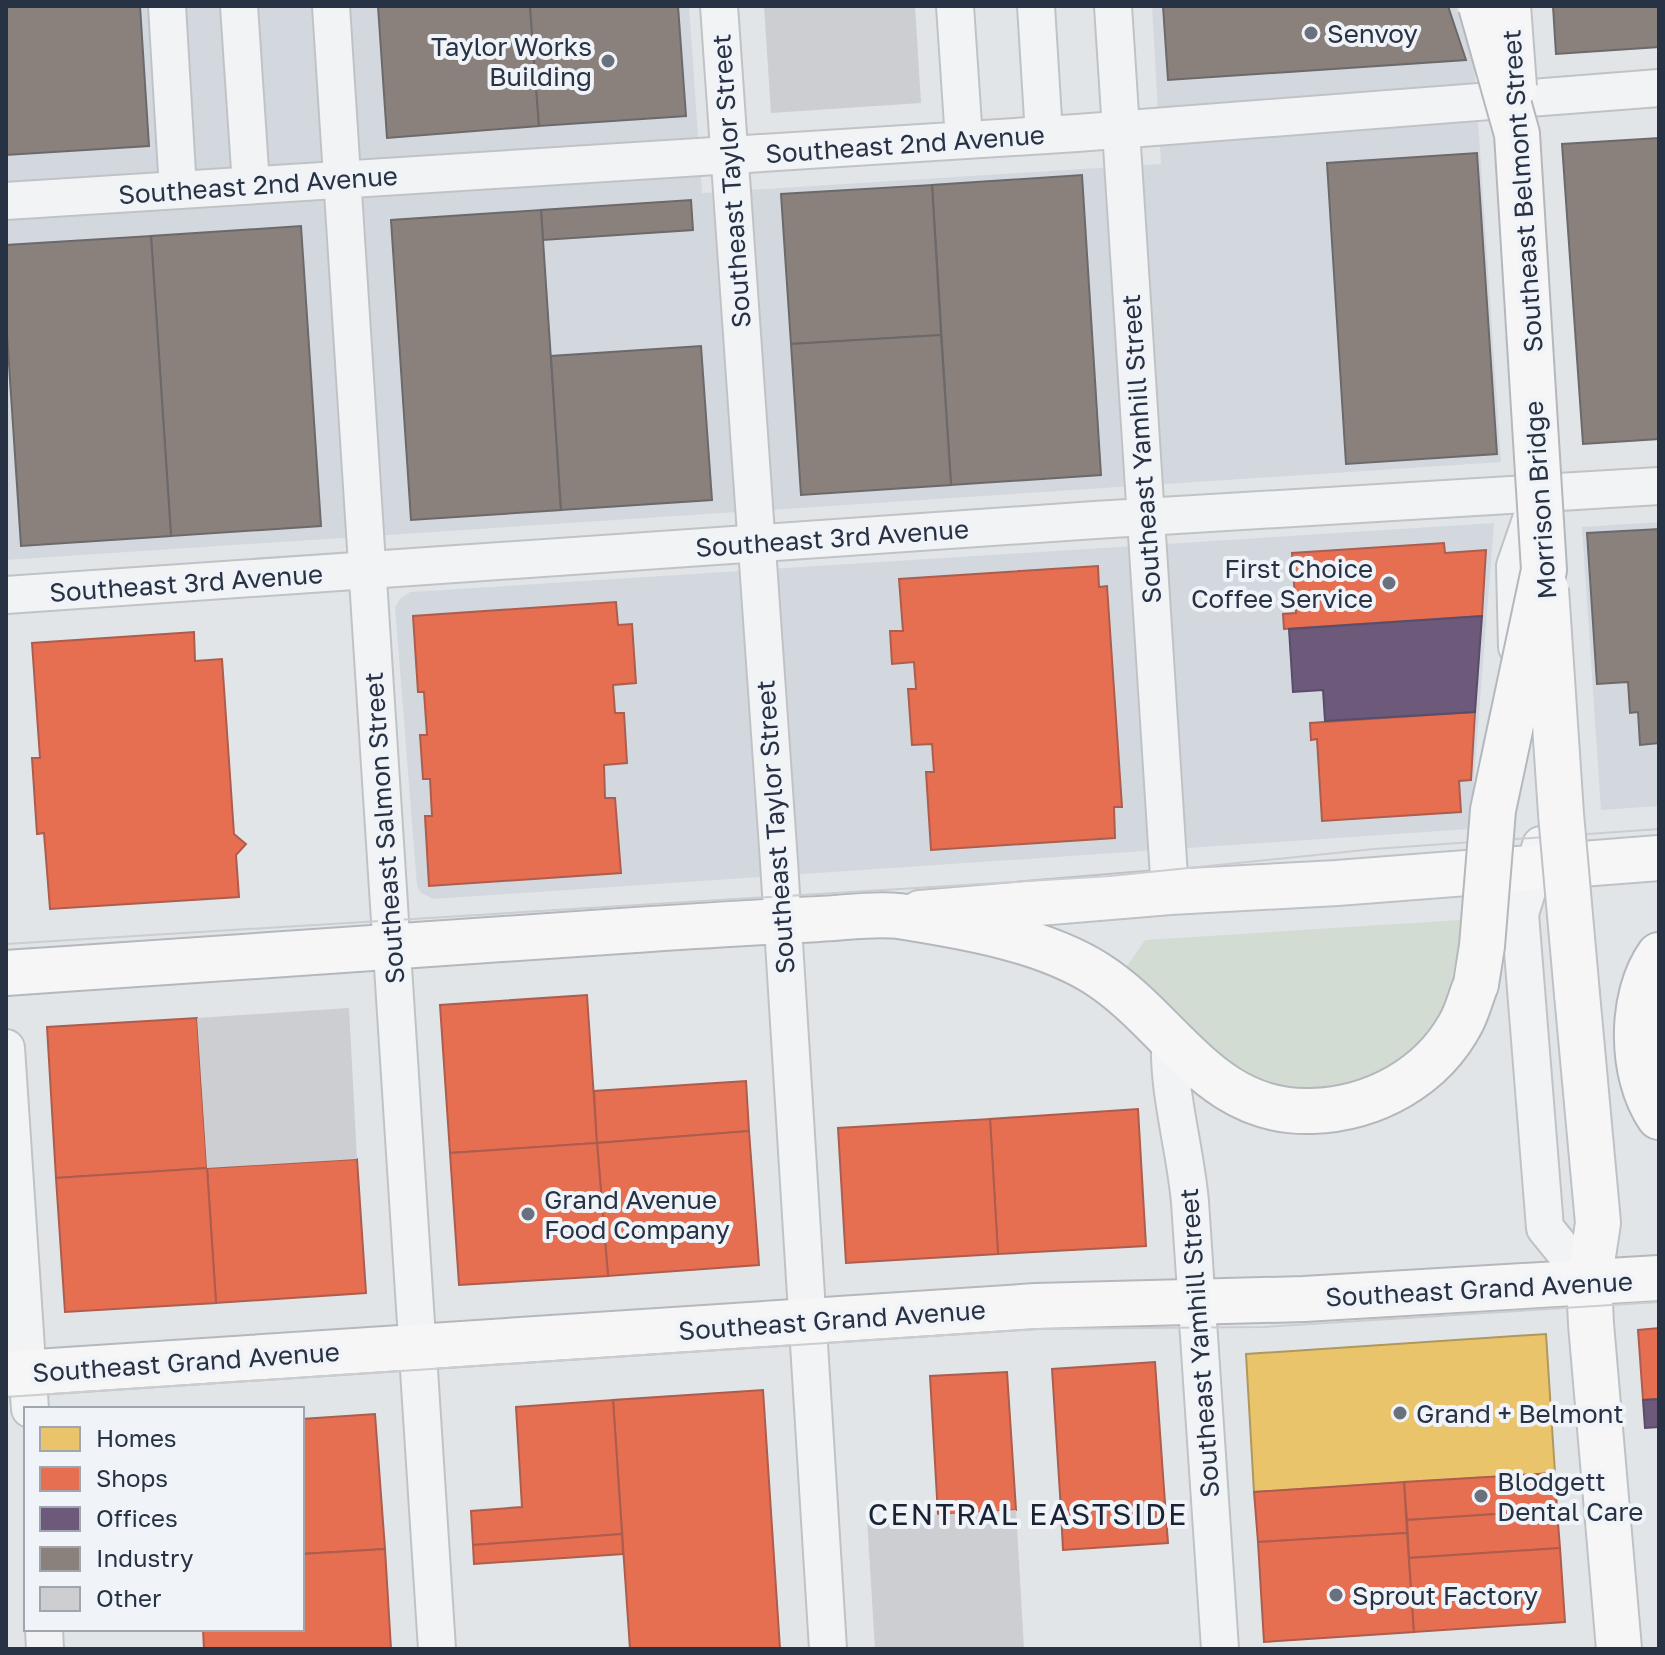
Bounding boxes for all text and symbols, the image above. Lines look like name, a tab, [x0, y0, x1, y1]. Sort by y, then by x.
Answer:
place label: Senvoy	[1327, 18, 1418, 49]
marker: Senvoy	[1302, 24, 1320, 42]
street label: Southeast Belmont Street	[1495, 28, 1549, 354]
place label: Taylor Works Building	[431, 31, 592, 92]
street label: Southeast Taylor Street	[705, 33, 757, 329]
marker: Taylor Works Building	[599, 52, 617, 70]
street label: Southeast 2nd Avenue	[764, 119, 1046, 169]
street label: Southeast 2nd Avenue	[117, 160, 399, 210]
street label: Southeast Yamhill Street	[1115, 293, 1167, 605]
street label: Morrison Bridge	[1518, 400, 1562, 600]
street label: Southeast 3rd Avenue	[694, 513, 970, 563]
place label: First Choice Coffee Service	[1191, 553, 1373, 614]
street label: Southeast 3rd Avenue	[48, 558, 324, 608]
marker: First Choice Coffee Service	[1380, 574, 1398, 592]
street label: Southeast Salmon Street	[358, 671, 410, 985]
street label: Southeast Taylor Street	[749, 679, 801, 975]
place label: Grand Avenue Food Company	[544, 1184, 730, 1245]
street label: Southeast Yamhill Street	[1173, 1187, 1225, 1499]
marker: Grand Avenue Food Company	[519, 1205, 537, 1223]
street label: Southeast Grand Avenue	[1324, 1265, 1634, 1313]
street label: Southeast Grand Avenue	[677, 1294, 987, 1346]
street label: Southeast Grand Avenue	[31, 1336, 341, 1388]
place label: Grand + Belmont	[1416, 1398, 1624, 1429]
marker: Grand + Belmont	[1391, 1404, 1409, 1422]
legend	[24, 1407, 304, 1631]
text: Homes	[96, 1423, 177, 1452]
text: Shops	[96, 1463, 168, 1492]
place label: Blodgett Dental Care	[1497, 1466, 1643, 1527]
marker: Blodgett Dental Care	[1472, 1487, 1490, 1505]
district label: CENTRAL EASTSIDE	[868, 1496, 1188, 1532]
text: Offices	[96, 1503, 178, 1532]
text: Industry	[96, 1543, 193, 1572]
place label: Sprout Factory	[1352, 1580, 1538, 1611]
text: Other	[96, 1583, 161, 1612]
marker: Sprout Factory	[1327, 1586, 1345, 1604]

